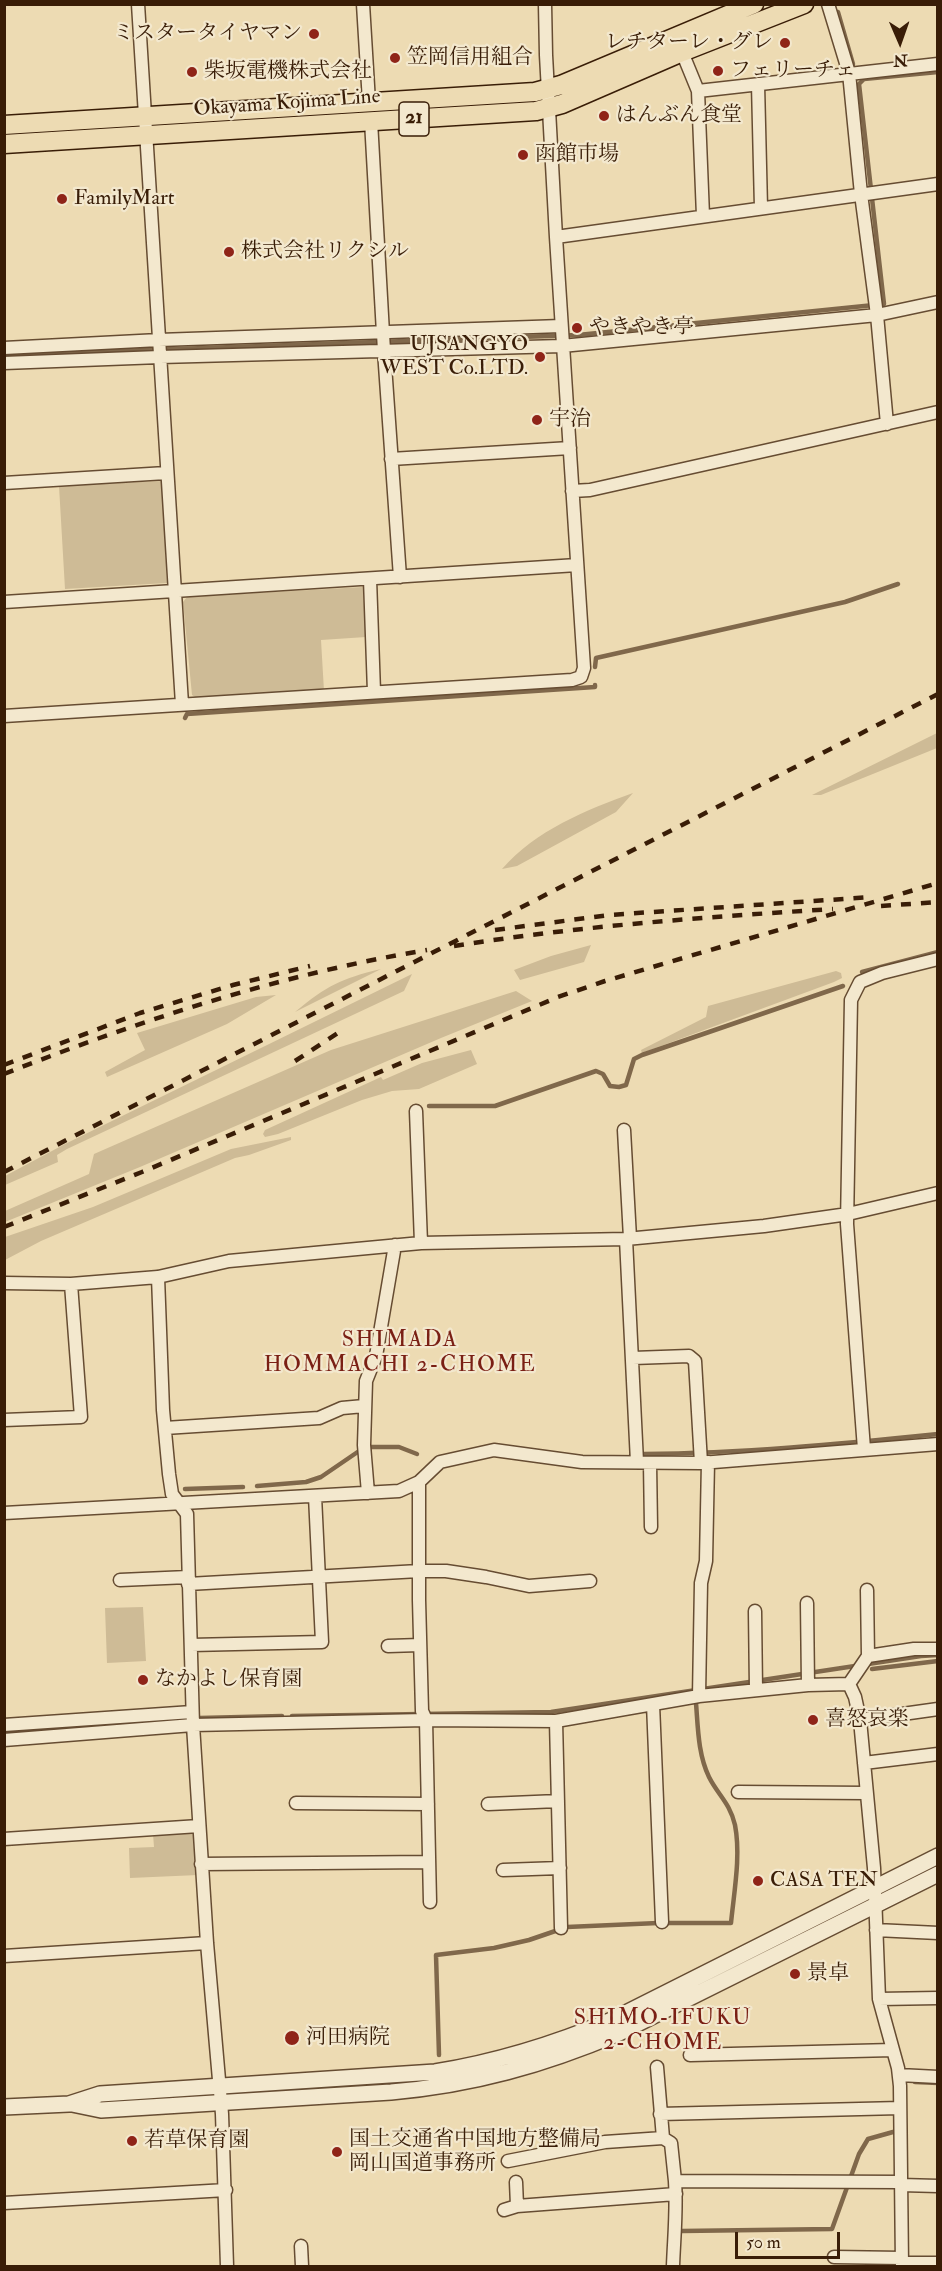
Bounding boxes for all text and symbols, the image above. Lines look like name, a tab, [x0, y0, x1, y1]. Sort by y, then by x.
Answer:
north arrow	[870, 12, 930, 72]
place label: ミスタータイヤマン	[113, 21, 302, 47]
marker: ミスタータイヤマン	[307, 27, 321, 41]
place label: レチターレ・グレ	[605, 30, 773, 56]
marker: レチターレ・グレ	[778, 36, 792, 50]
place label: 笠岡信用組合	[407, 45, 533, 71]
text: N	[893, 50, 908, 70]
marker: 笠岡信用組合	[388, 51, 402, 65]
place label: フェリーチェ	[730, 58, 856, 84]
place label: 柴坂電機株式会社	[204, 59, 372, 85]
marker: フェリーチェ	[711, 64, 725, 78]
marker: 柴坂電機株式会社	[185, 65, 199, 79]
street label: Okayama Kojima Line	[193, 85, 381, 123]
road number: 21	[399, 102, 429, 136]
place label: はんぶん食堂	[616, 103, 742, 129]
marker: はんぶん食堂	[597, 109, 611, 123]
place label: 函館市場	[535, 142, 619, 168]
marker: 函館市場	[516, 148, 530, 162]
place label: FamilyMart	[74, 186, 175, 212]
marker: FamilyMart	[55, 192, 69, 206]
place label: 株式会社リクシル	[241, 239, 409, 265]
marker: 株式会社リクシル	[222, 245, 236, 259]
place label: やきやき亭	[589, 315, 694, 341]
marker: やきやき亭	[570, 321, 584, 335]
place label: UJSANGYO WEST Co.LTD.	[380, 332, 528, 382]
marker: UJSANGYO WEST Co.LTD.	[533, 350, 547, 364]
place label: 宇治	[549, 407, 591, 433]
marker: 宇治	[530, 413, 544, 427]
district label: SHIMADA HOMMACHI 2-CHOME	[264, 1328, 536, 1380]
place label: なかよし保育園	[155, 1667, 302, 1693]
marker: なかよし保育園	[136, 1673, 150, 1687]
place label: 喜怒哀楽	[825, 1707, 909, 1733]
marker: 喜怒哀楽	[806, 1713, 820, 1727]
place label: CASA TEN	[770, 1868, 878, 1894]
marker: CASA TEN	[751, 1874, 765, 1888]
place label: 景卓	[807, 1961, 849, 1987]
marker: 景卓	[788, 1967, 802, 1981]
district label: SHIMO-IFUKU 2-CHOME	[574, 2006, 752, 2058]
place label: 河田病院	[306, 2025, 390, 2051]
marker: 河田病院	[283, 2029, 301, 2047]
place label: 国土交通省中国地方整備局 岡山国道事務所	[349, 2127, 601, 2177]
place label: 若草保育園	[144, 2128, 249, 2154]
marker: 若草保育園	[125, 2134, 139, 2148]
marker: 国土交通省中国地方整備局 岡山国道事務所	[330, 2145, 344, 2159]
scale bar	[738, 2220, 843, 2258]
text: 50 m	[746, 2231, 781, 2254]

